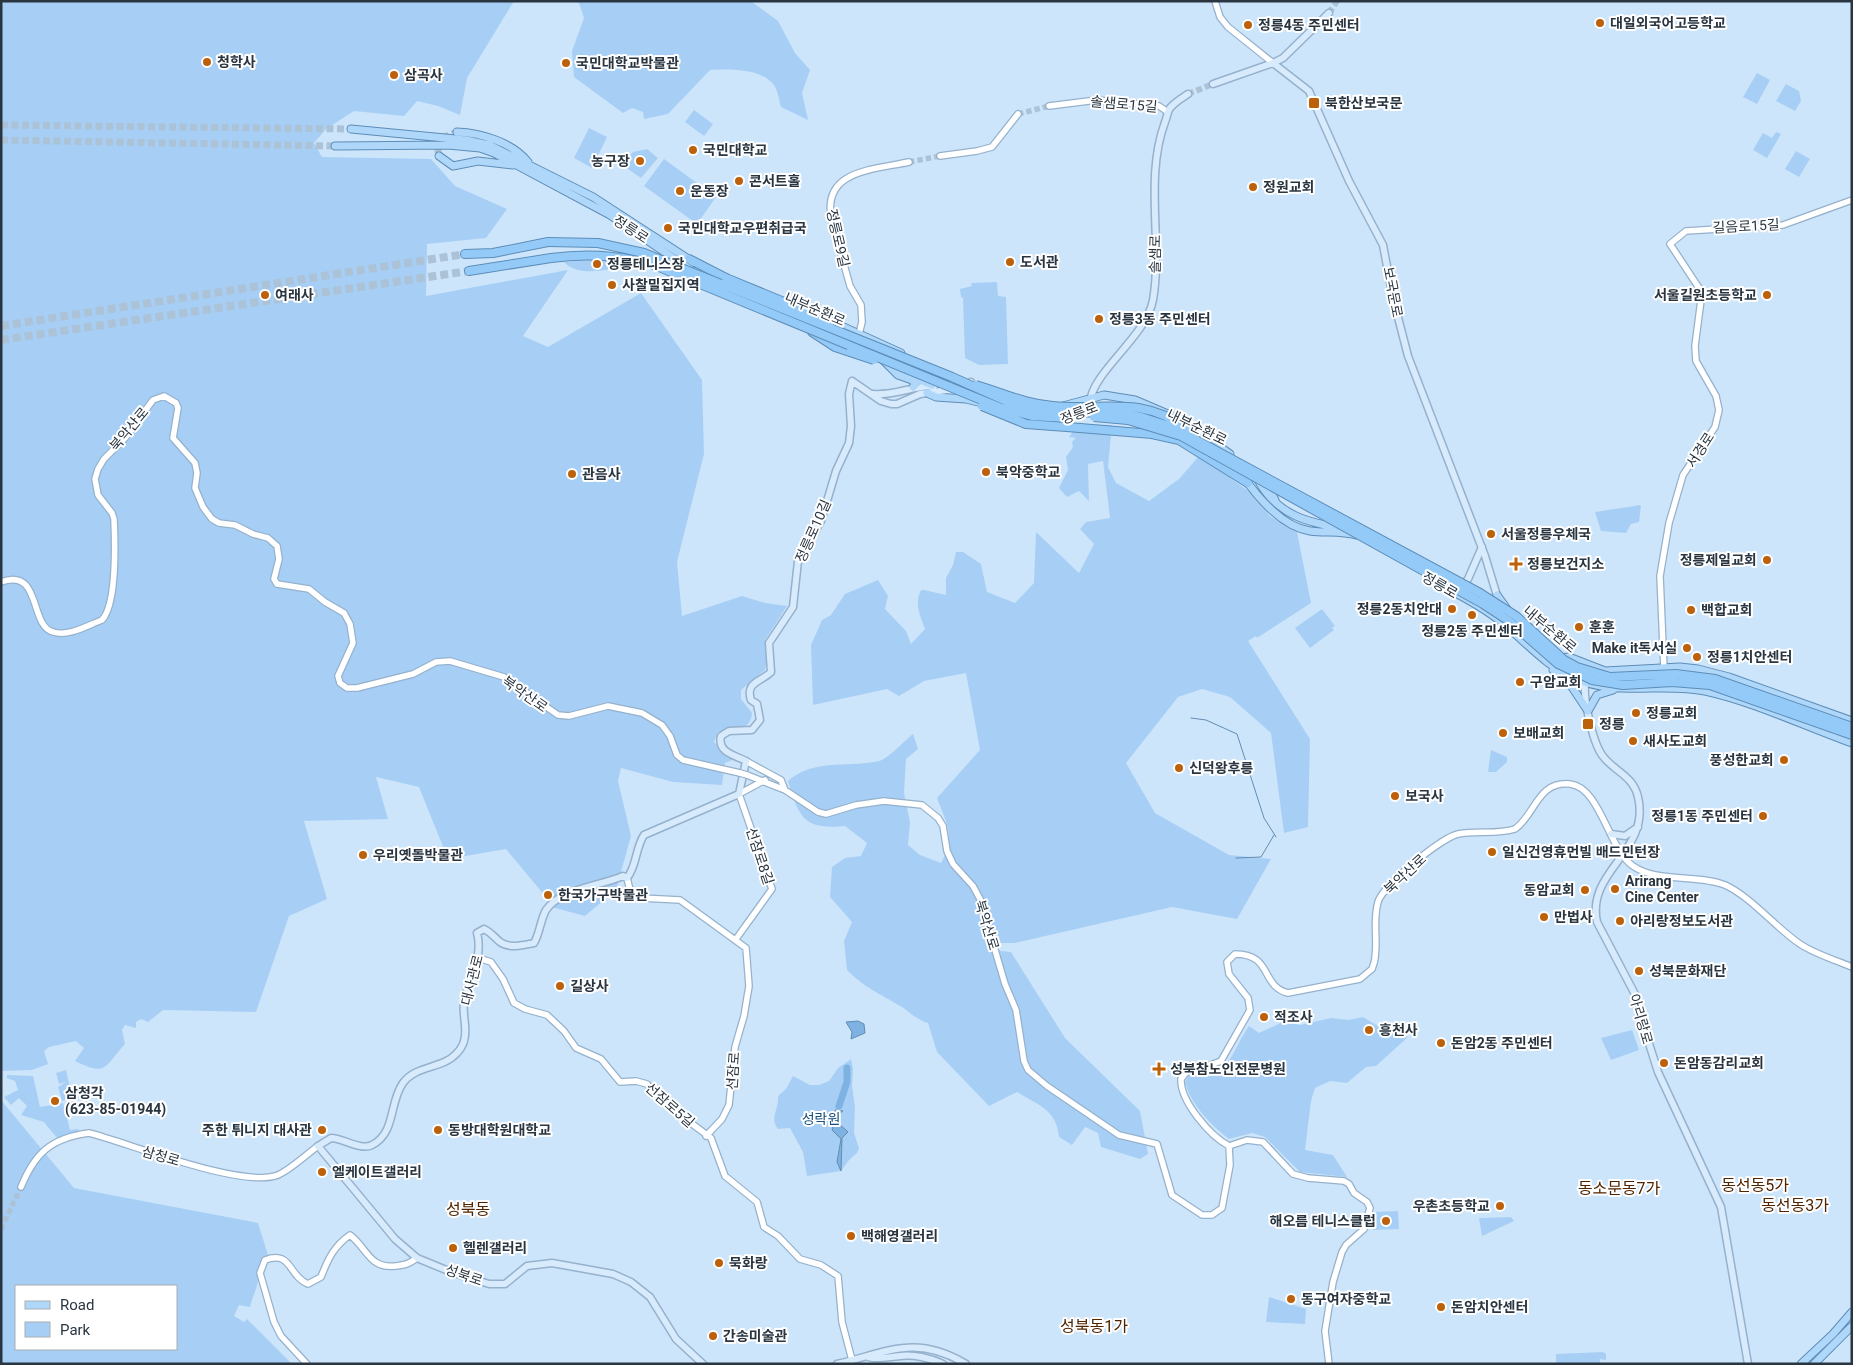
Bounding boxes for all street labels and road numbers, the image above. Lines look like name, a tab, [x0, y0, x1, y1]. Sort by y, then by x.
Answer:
street label: 솔샘로15길	[1090, 93, 1158, 115]
street label: 정릉로9길	[824, 207, 852, 269]
street label: 정릉로	[610, 212, 652, 246]
street label: 길음로15길	[1712, 216, 1780, 236]
street label: 솔샘로	[1147, 234, 1163, 273]
street label: 보국문로	[1380, 265, 1406, 319]
street label: 내부순환로	[782, 289, 848, 329]
street label: 정릉로	[1058, 399, 1100, 427]
street label: 북악산로	[106, 404, 152, 454]
street label: 내부순환로	[1165, 406, 1230, 448]
street label: 서경로	[1683, 429, 1717, 471]
street label: 정릉로10길	[792, 497, 834, 565]
street label: 정릉로	[1419, 568, 1461, 602]
street label: 내부순환로	[1520, 602, 1580, 656]
street label: 북악산로	[499, 673, 551, 715]
street label: 선잠로8길	[743, 825, 777, 887]
street label: 북악산로	[1381, 851, 1429, 897]
street label: 북악산로	[972, 898, 1002, 952]
street label: 대사관로	[458, 953, 486, 1007]
street label: 아리랑로	[1626, 992, 1656, 1046]
street label: 선잠로	[724, 1051, 742, 1091]
street label: 선잠로5길	[642, 1079, 698, 1131]
street label: 삼청로	[140, 1143, 182, 1169]
street label: 성북로	[443, 1261, 485, 1289]

